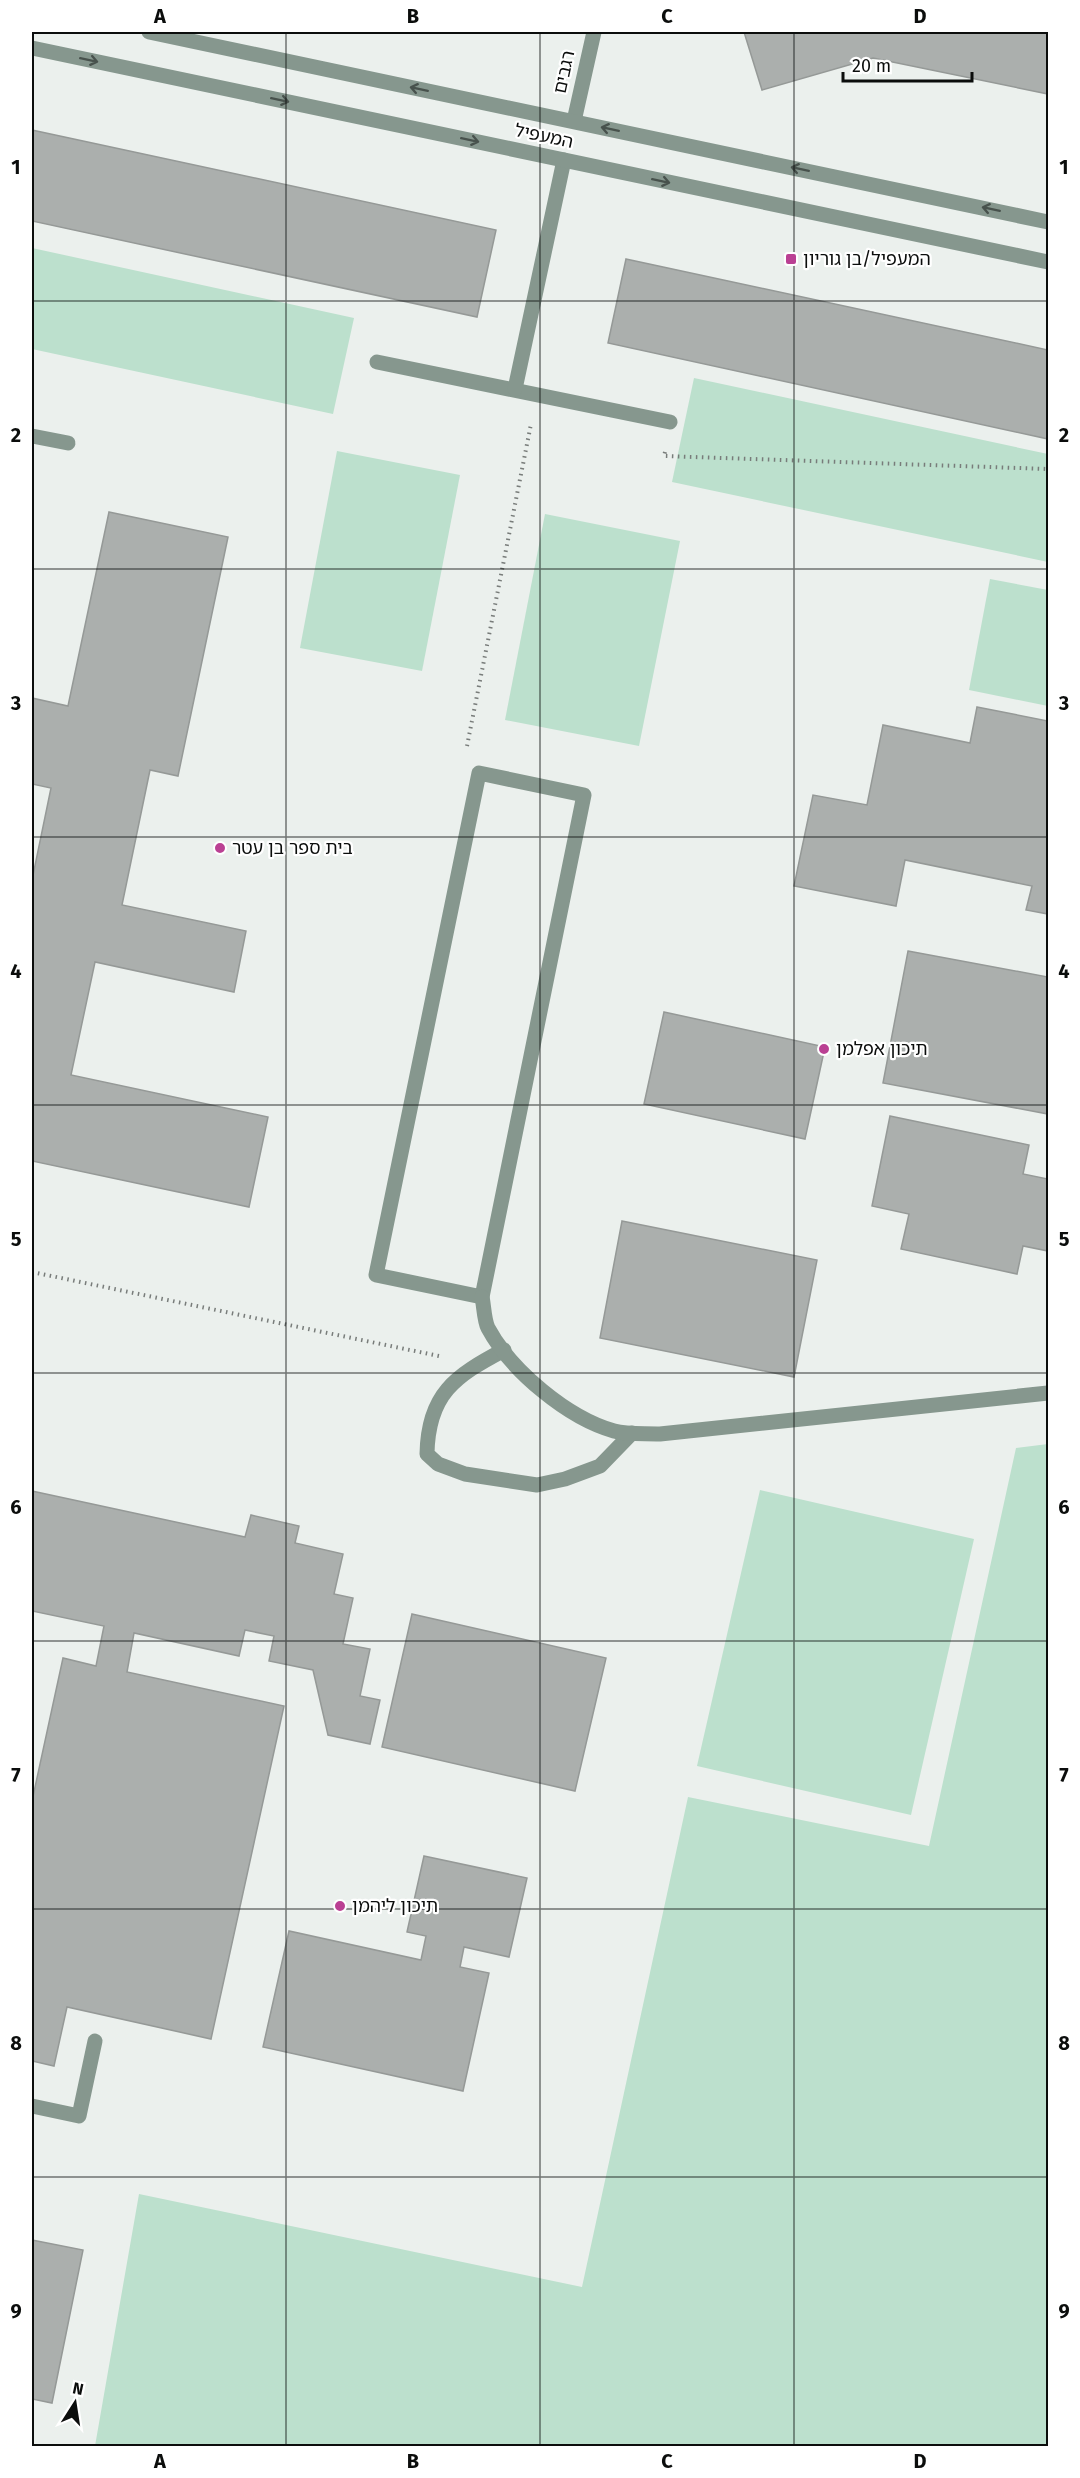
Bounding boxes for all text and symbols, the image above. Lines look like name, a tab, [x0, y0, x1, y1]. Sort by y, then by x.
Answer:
text: A	[153, 4, 167, 28]
text: B	[407, 4, 419, 28]
text: C	[661, 4, 673, 28]
text: D	[913, 4, 927, 28]
scale bar	[843, 45, 972, 83]
street label: רגבים	[549, 48, 579, 96]
one-way arrow	[79, 55, 98, 67]
text: 20 m	[852, 55, 891, 77]
one-way arrow	[410, 82, 429, 94]
one-way arrow	[270, 95, 289, 107]
street label: המעפיל	[513, 119, 575, 153]
one-way arrow	[600, 123, 620, 134]
one-way arrow	[461, 135, 480, 147]
text: 1	[11, 155, 21, 179]
text: 1	[1059, 155, 1069, 179]
one-way arrow	[791, 163, 811, 174]
one-way arrow	[652, 175, 671, 187]
one-way arrow	[982, 203, 1001, 215]
place label: המעפיל/בן גוריון	[803, 248, 931, 270]
marker: המעפיל/בן גוריון	[784, 252, 798, 266]
text: 2	[11, 423, 21, 447]
text: 2	[1059, 423, 1069, 447]
text: 3	[10, 691, 21, 715]
text: 3	[1058, 691, 1069, 715]
place label: בית ספר בן עטר	[232, 837, 353, 859]
marker: בית ספר בן עטר	[213, 841, 227, 855]
text: 4	[10, 959, 22, 983]
text: 4	[1058, 959, 1070, 983]
place label: תיכון אפלמן	[836, 1038, 928, 1060]
marker: תיכון אפלמן	[817, 1042, 831, 1056]
text: 5	[11, 1227, 22, 1251]
text: 5	[1059, 1227, 1070, 1251]
text: 6	[10, 1495, 22, 1519]
text: 6	[1058, 1495, 1070, 1519]
text: 7	[11, 1763, 21, 1787]
text: 7	[1059, 1763, 1069, 1787]
place label: תיכון ליהמן	[352, 1895, 438, 1917]
marker: תיכון ליהמן	[333, 1899, 347, 1913]
text: 8	[10, 2031, 22, 2055]
text: 8	[1058, 2031, 1070, 2055]
text: 9	[10, 2299, 22, 2323]
text: 9	[1058, 2299, 1070, 2323]
north arrow	[45, 2373, 105, 2433]
text: N	[71, 2378, 85, 2399]
text: A	[153, 2449, 167, 2473]
text: B	[407, 2449, 419, 2473]
text: C	[661, 2449, 673, 2473]
text: D	[913, 2449, 927, 2473]

